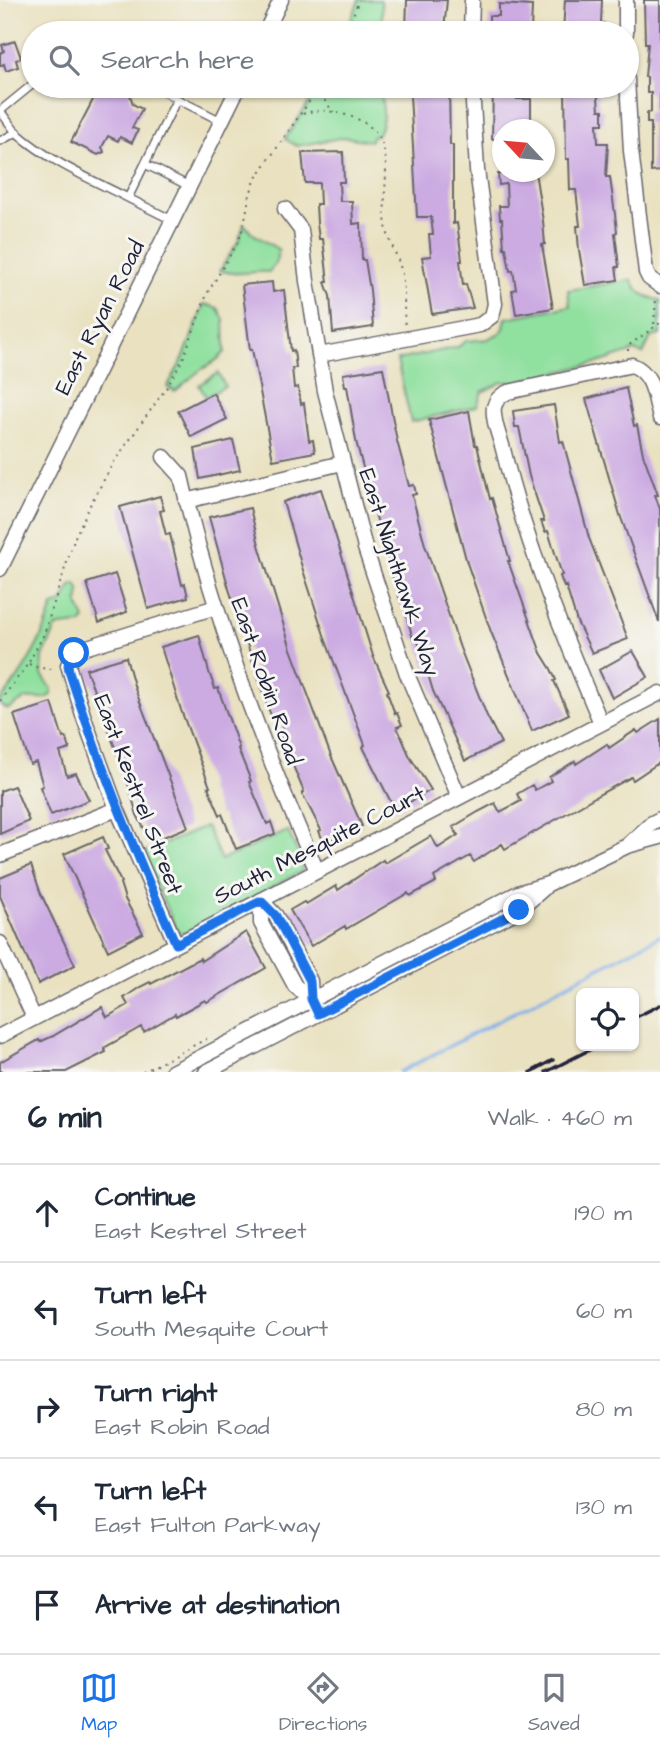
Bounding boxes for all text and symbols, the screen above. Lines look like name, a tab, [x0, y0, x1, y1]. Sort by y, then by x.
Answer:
search box	[21, 21, 639, 98]
icon: search	[45, 41, 83, 79]
text: Search here	[101, 42, 254, 78]
north arrow	[492, 119, 555, 182]
street label: East Ryan Road	[47, 234, 154, 401]
street label: East Nighthawk Way	[349, 464, 448, 681]
street label: East Robin Road	[222, 594, 310, 769]
route start	[58, 637, 89, 668]
street label: East Kestrel Street	[85, 690, 191, 899]
street label: South Mesquite Court	[208, 777, 431, 912]
route end	[503, 894, 534, 925]
map controls	[576, 988, 639, 1051]
button: locate	[576, 988, 639, 1051]
text: 6 min	[28, 1097, 102, 1139]
text: Walk · 460 m	[488, 1102, 632, 1134]
text: Continue	[95, 1179, 196, 1215]
icon: ahead	[28, 1194, 66, 1232]
text: 190 m	[574, 1197, 632, 1229]
text: East Kestrel Street	[95, 1215, 307, 1247]
text: Turn left	[95, 1277, 206, 1313]
icon: left	[28, 1292, 66, 1330]
text: 60 m	[576, 1295, 632, 1327]
text: South Mesquite Court	[95, 1313, 328, 1345]
text: Turn right	[95, 1375, 217, 1411]
icon: right	[28, 1390, 66, 1428]
text: 80 m	[575, 1393, 632, 1425]
text: East Robin Road	[95, 1411, 270, 1443]
text: Turn left	[95, 1473, 206, 1509]
icon: left	[28, 1488, 66, 1526]
text: 130 m	[576, 1491, 632, 1523]
text: East Fulton Parkway	[95, 1509, 321, 1541]
icon: arrive	[28, 1586, 66, 1624]
text: Arrive at destination	[95, 1587, 340, 1623]
tab: Map	[80, 1669, 118, 1738]
tab: Directions	[279, 1669, 367, 1738]
tab: Saved	[528, 1669, 580, 1738]

